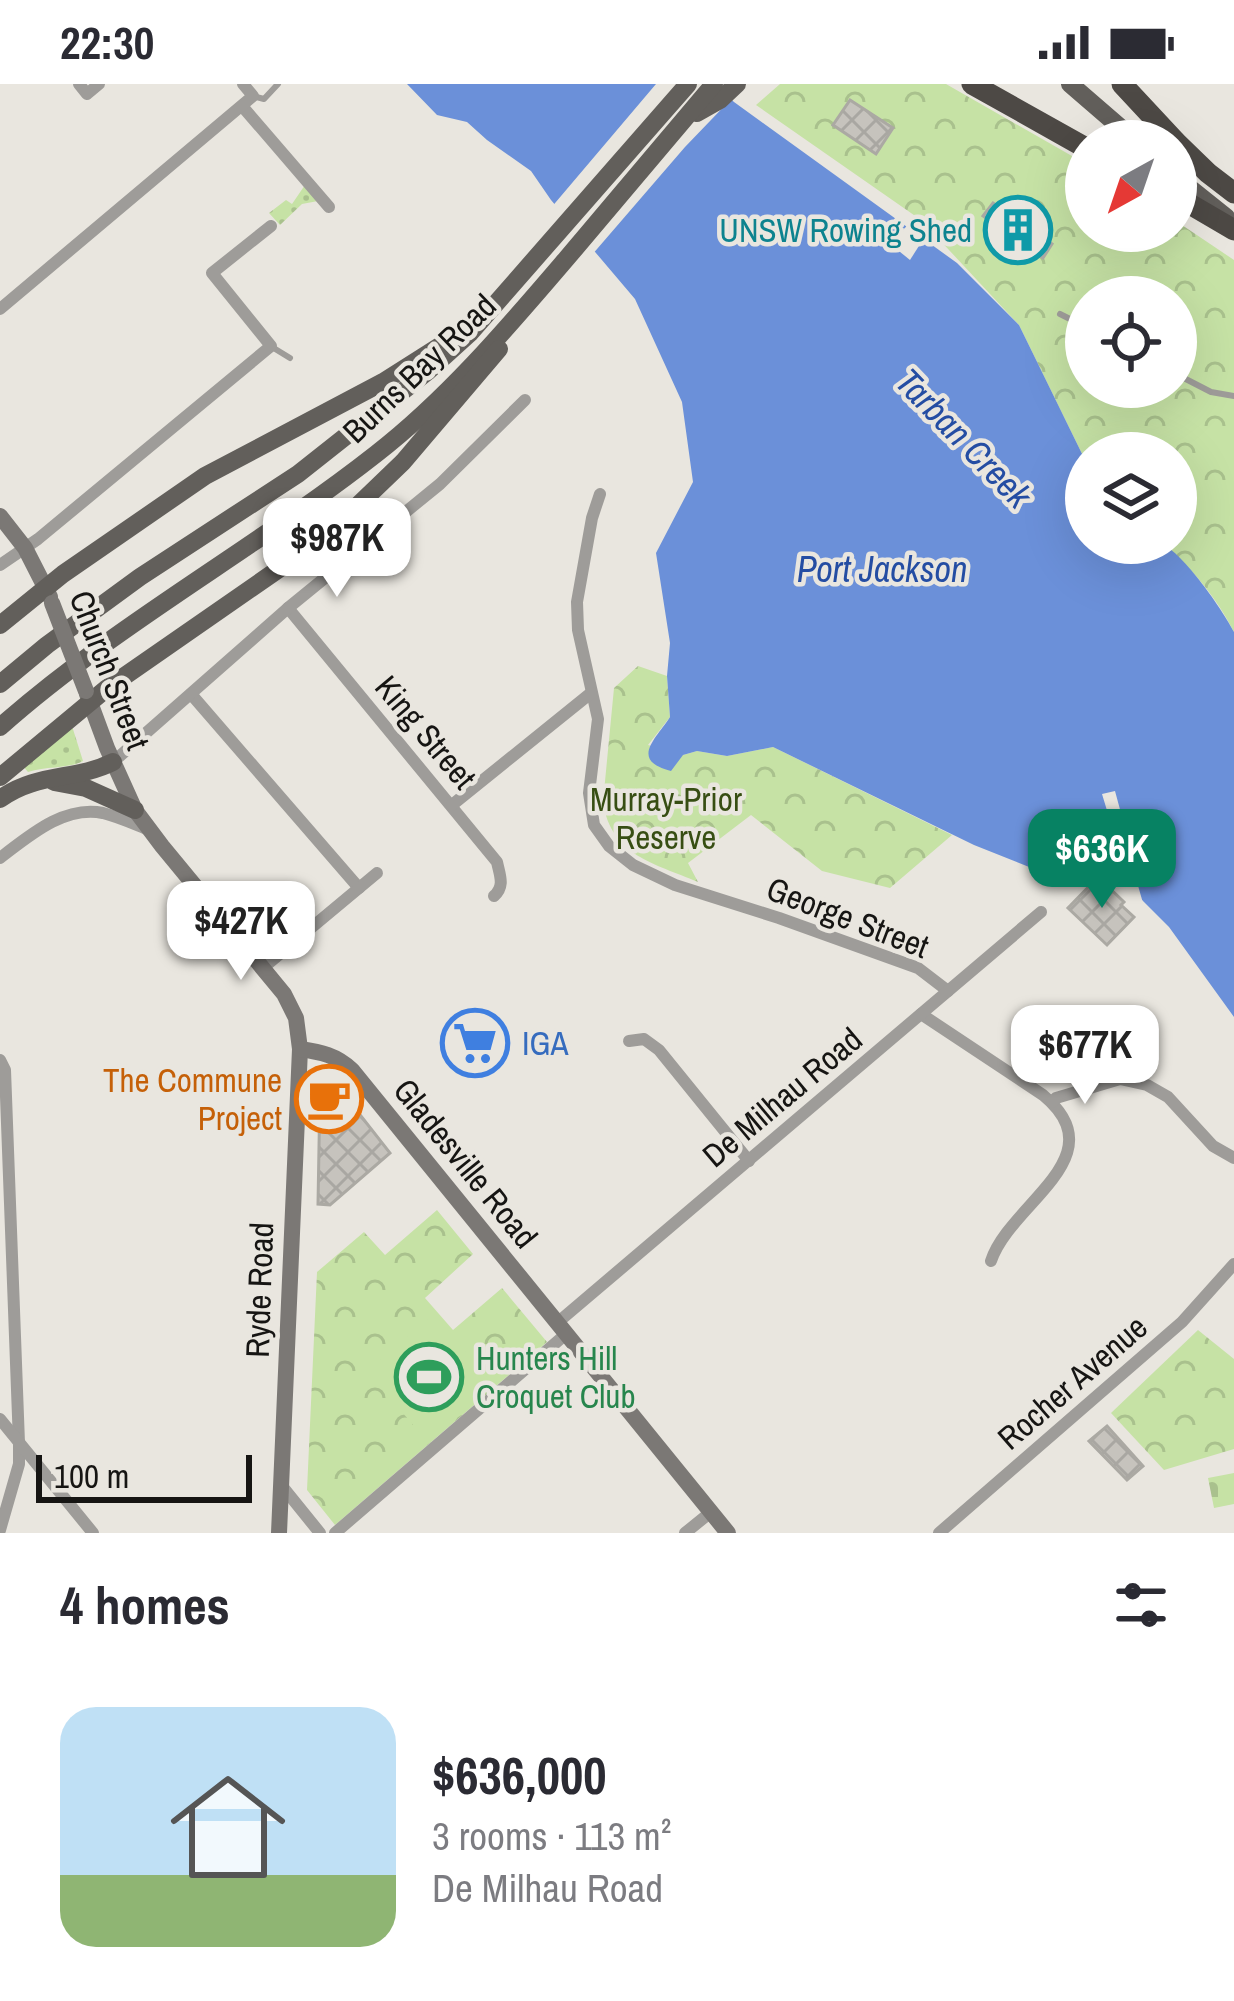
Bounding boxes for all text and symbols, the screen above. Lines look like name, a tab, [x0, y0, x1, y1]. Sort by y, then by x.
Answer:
text: 22:30	[60, 12, 154, 73]
north arrow	[1065, 120, 1197, 252]
map controls	[1065, 120, 1197, 564]
building icon: UNSW Rowing Shed	[983, 195, 1053, 265]
place label: UNSW Rowing Shed	[719, 208, 972, 252]
button: locate	[1065, 276, 1197, 408]
street label: Burns Bay Road	[333, 284, 505, 452]
water label: Tarban Creek	[885, 358, 1043, 519]
button: layers	[1065, 432, 1197, 564]
pin: $987K	[253, 498, 421, 600]
text: $987K	[290, 511, 384, 563]
water label: Port Jackson	[797, 545, 967, 593]
street label: Church Street	[60, 584, 160, 756]
street label: King Street	[366, 666, 486, 798]
park label: Murray-Prior Reserve	[590, 777, 742, 859]
pin: $636K	[1018, 809, 1186, 911]
text: $636K	[1055, 822, 1149, 874]
street label: George Street	[761, 866, 935, 968]
pin: $427K	[157, 881, 325, 983]
text: $427K	[194, 894, 288, 946]
pin: $677K	[1001, 1005, 1169, 1107]
supermarket icon: IGA	[440, 1008, 510, 1078]
street label: De Milhau Road	[693, 1017, 871, 1177]
text: $677K	[1038, 1018, 1132, 1070]
place label: IGA	[522, 1021, 570, 1065]
place label: The Commune Project	[103, 1058, 282, 1140]
cafe icon: The Commune Project	[294, 1064, 364, 1134]
street label: Gladesville Road	[384, 1069, 548, 1257]
street label: Ryde Road	[235, 1222, 283, 1358]
street label: Rocher Avenue	[988, 1305, 1156, 1459]
place label: Hunters Hill Croquet Club	[476, 1336, 635, 1418]
sports icon: Hunters Hill Croquet Club	[394, 1342, 464, 1412]
scale bar	[36, 1449, 252, 1502]
text: 100 m	[54, 1454, 129, 1498]
text: 4 homes	[60, 1571, 230, 1640]
icon: filters	[1108, 1572, 1174, 1638]
text: $636,000	[432, 1741, 606, 1810]
icon: home	[156, 1755, 300, 1899]
text: 3 rooms · 113 m²	[432, 1810, 671, 1862]
text: De Milhau Road	[432, 1862, 663, 1914]

